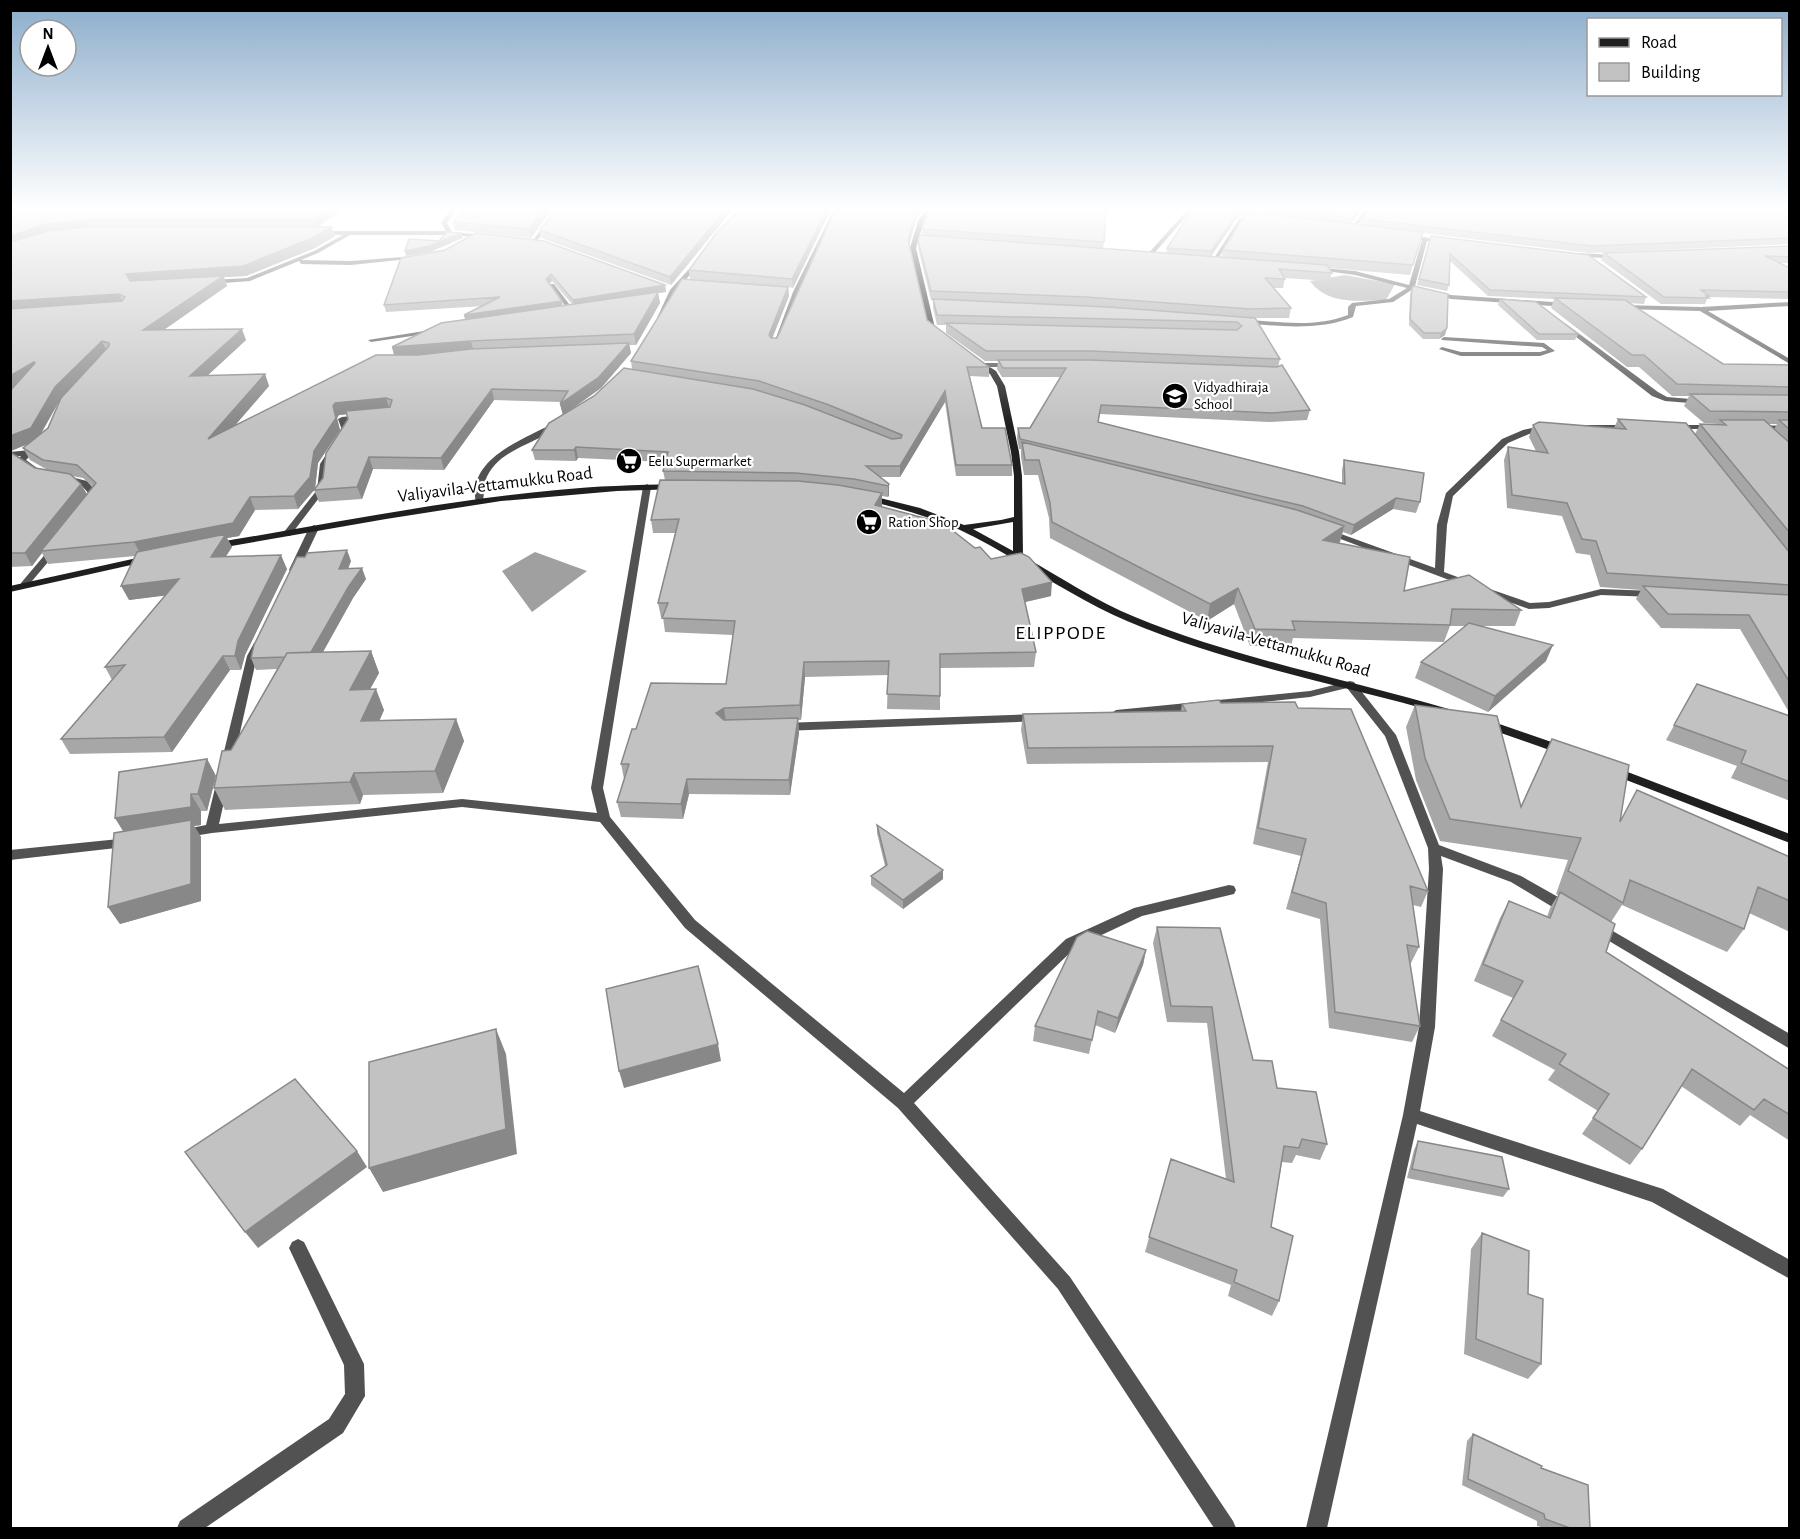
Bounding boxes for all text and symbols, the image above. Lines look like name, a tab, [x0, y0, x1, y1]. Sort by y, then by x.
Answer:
north arrow	[18, 18, 78, 78]
legend	[1587, 18, 1782, 96]
text: N	[42, 26, 54, 42]
text: Road	[1641, 34, 1677, 52]
text: Building	[1641, 64, 1701, 82]
place label: Vidyadhiraja School	[1194, 380, 1269, 412]
school or university icon: Vidyadhiraja School	[1160, 381, 1190, 411]
supermarket icon: Eelu Supermarket	[614, 446, 644, 476]
place label: Eelu Supermarket	[648, 454, 752, 469]
street label: Valiyavila-Vettamukku Road	[397, 464, 593, 506]
supermarket icon: Ration Shop	[854, 507, 884, 537]
place label: Ration Shop	[888, 515, 959, 530]
street label: Valiyavila-Vettamukku Road	[1179, 609, 1372, 681]
district label: ELIPPODE	[1015, 623, 1107, 643]

